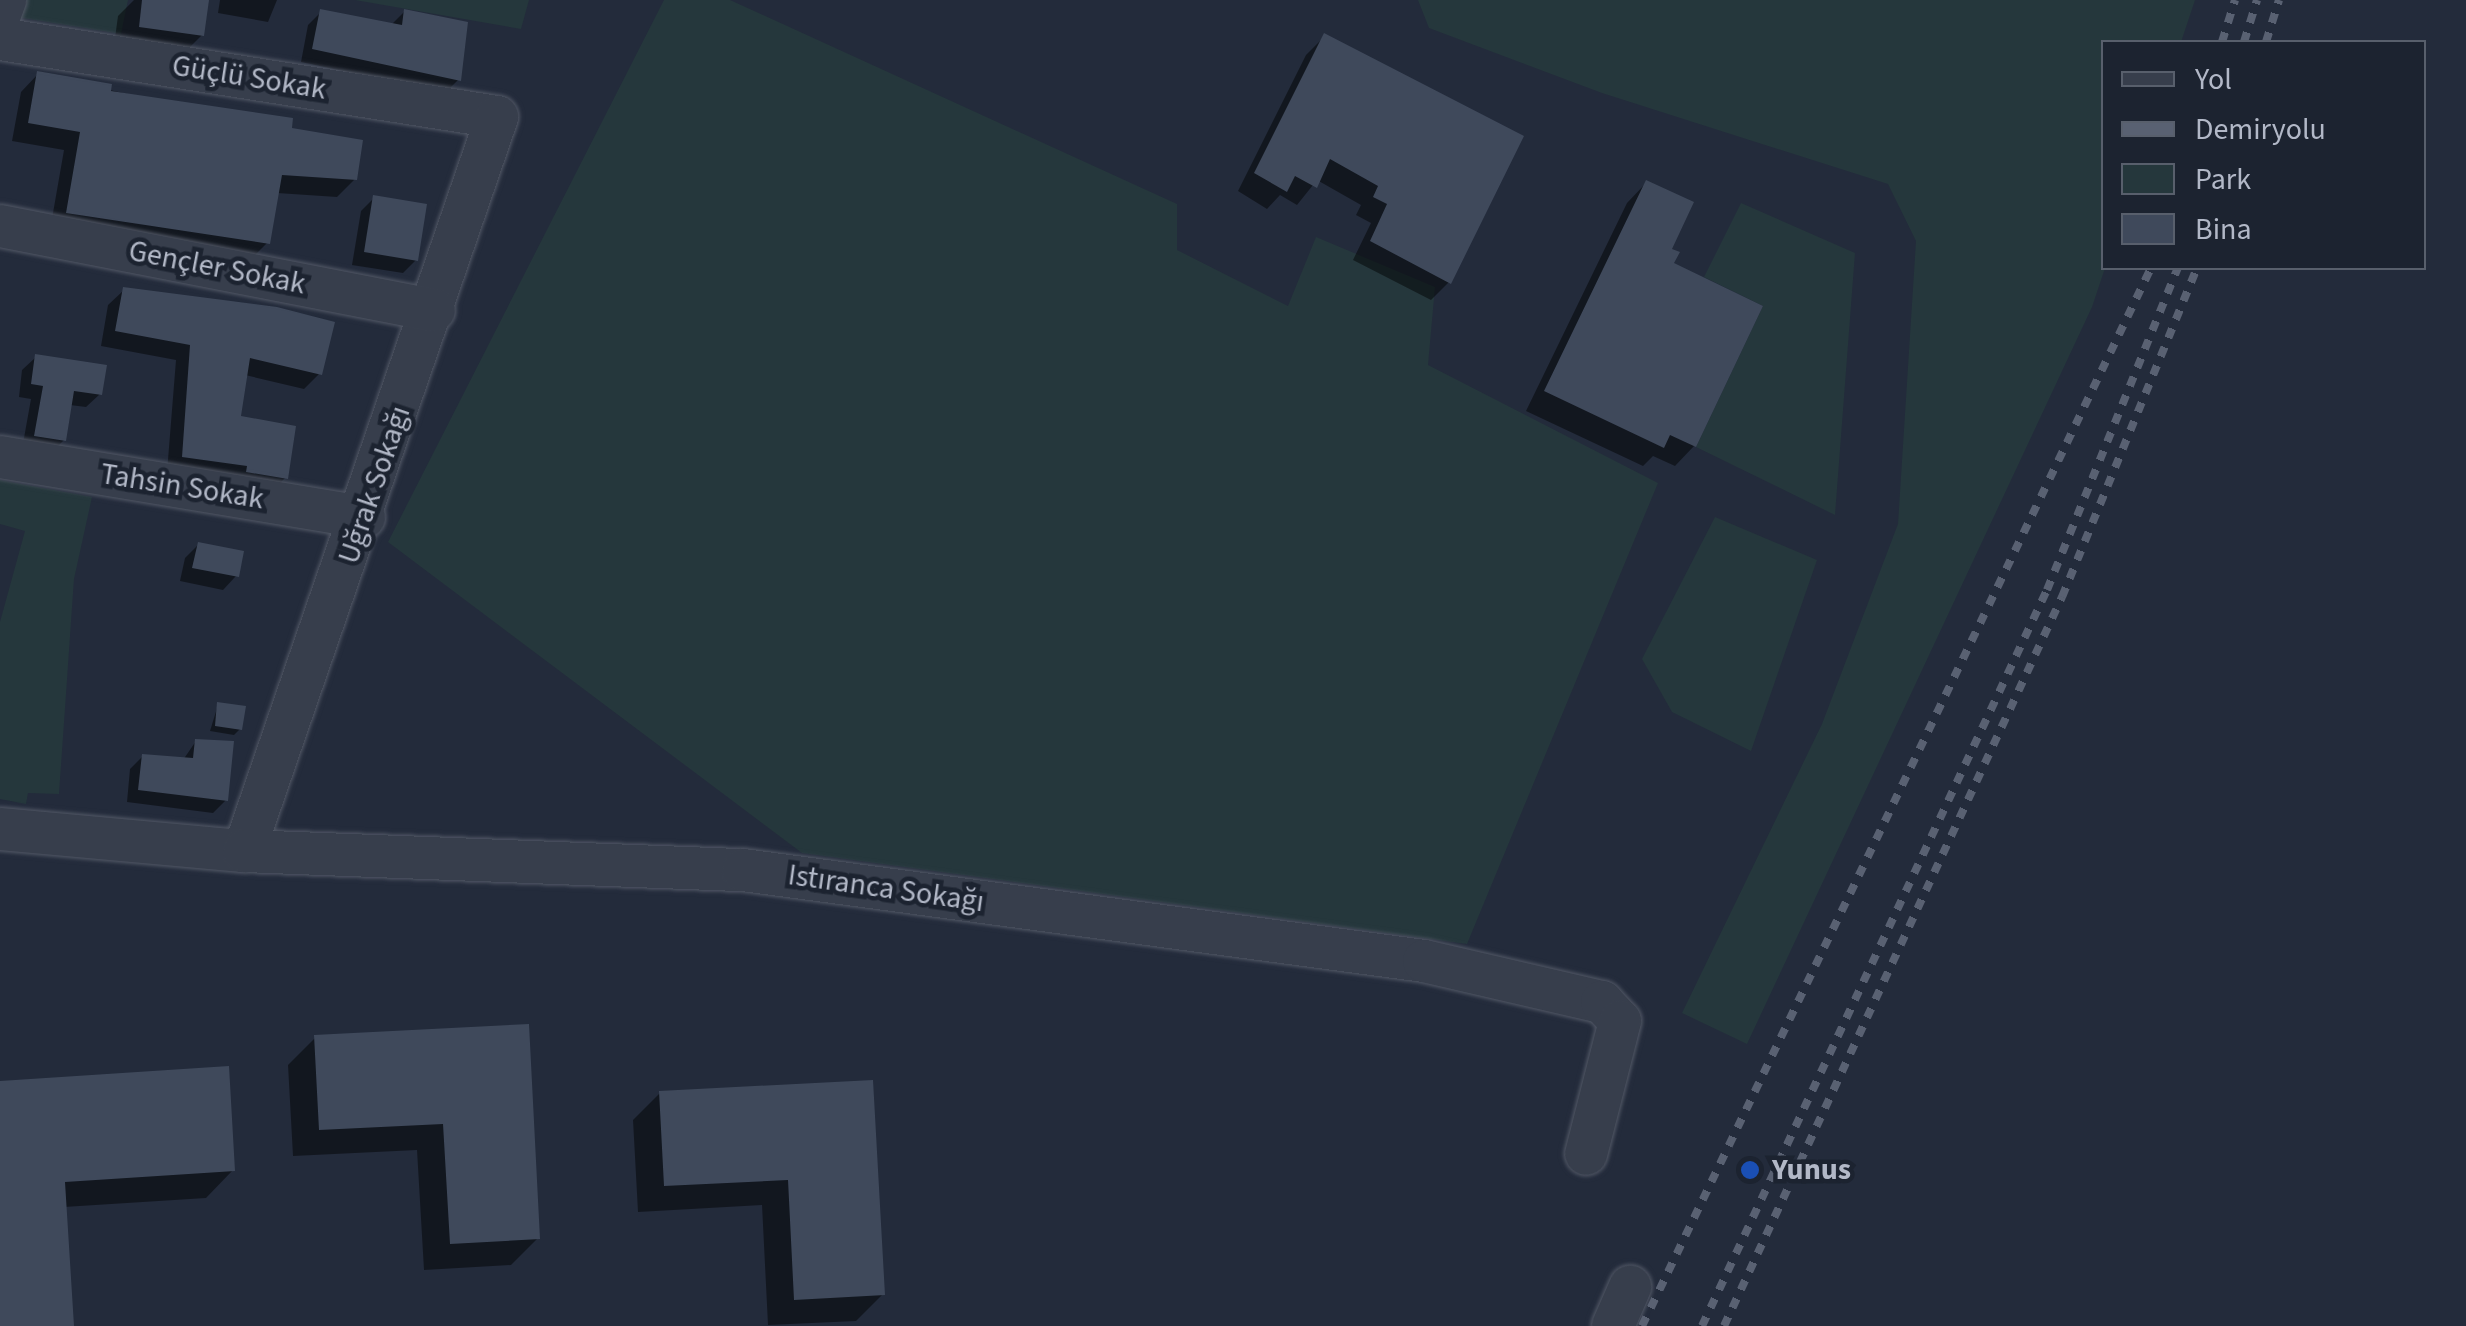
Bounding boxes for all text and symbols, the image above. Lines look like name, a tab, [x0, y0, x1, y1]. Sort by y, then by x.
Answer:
legend	[2101, 40, 2426, 270]
street label: Güçlü Sokak	[170, 48, 328, 108]
text: Yol	[2195, 58, 2232, 101]
text: Demiryolu	[2195, 108, 2326, 151]
text: Park	[2195, 158, 2251, 201]
text: Bina	[2195, 208, 2252, 251]
street label: Gençler Sokak	[126, 233, 308, 303]
street label: Uğrak Sokağı	[331, 401, 419, 569]
street label: Tahsin Sokak	[98, 456, 266, 518]
street label: Istıranca Sokağı	[786, 857, 986, 921]
place label: Yunus	[1772, 1152, 1851, 1188]
marker: Yunus	[1737, 1157, 1763, 1183]

